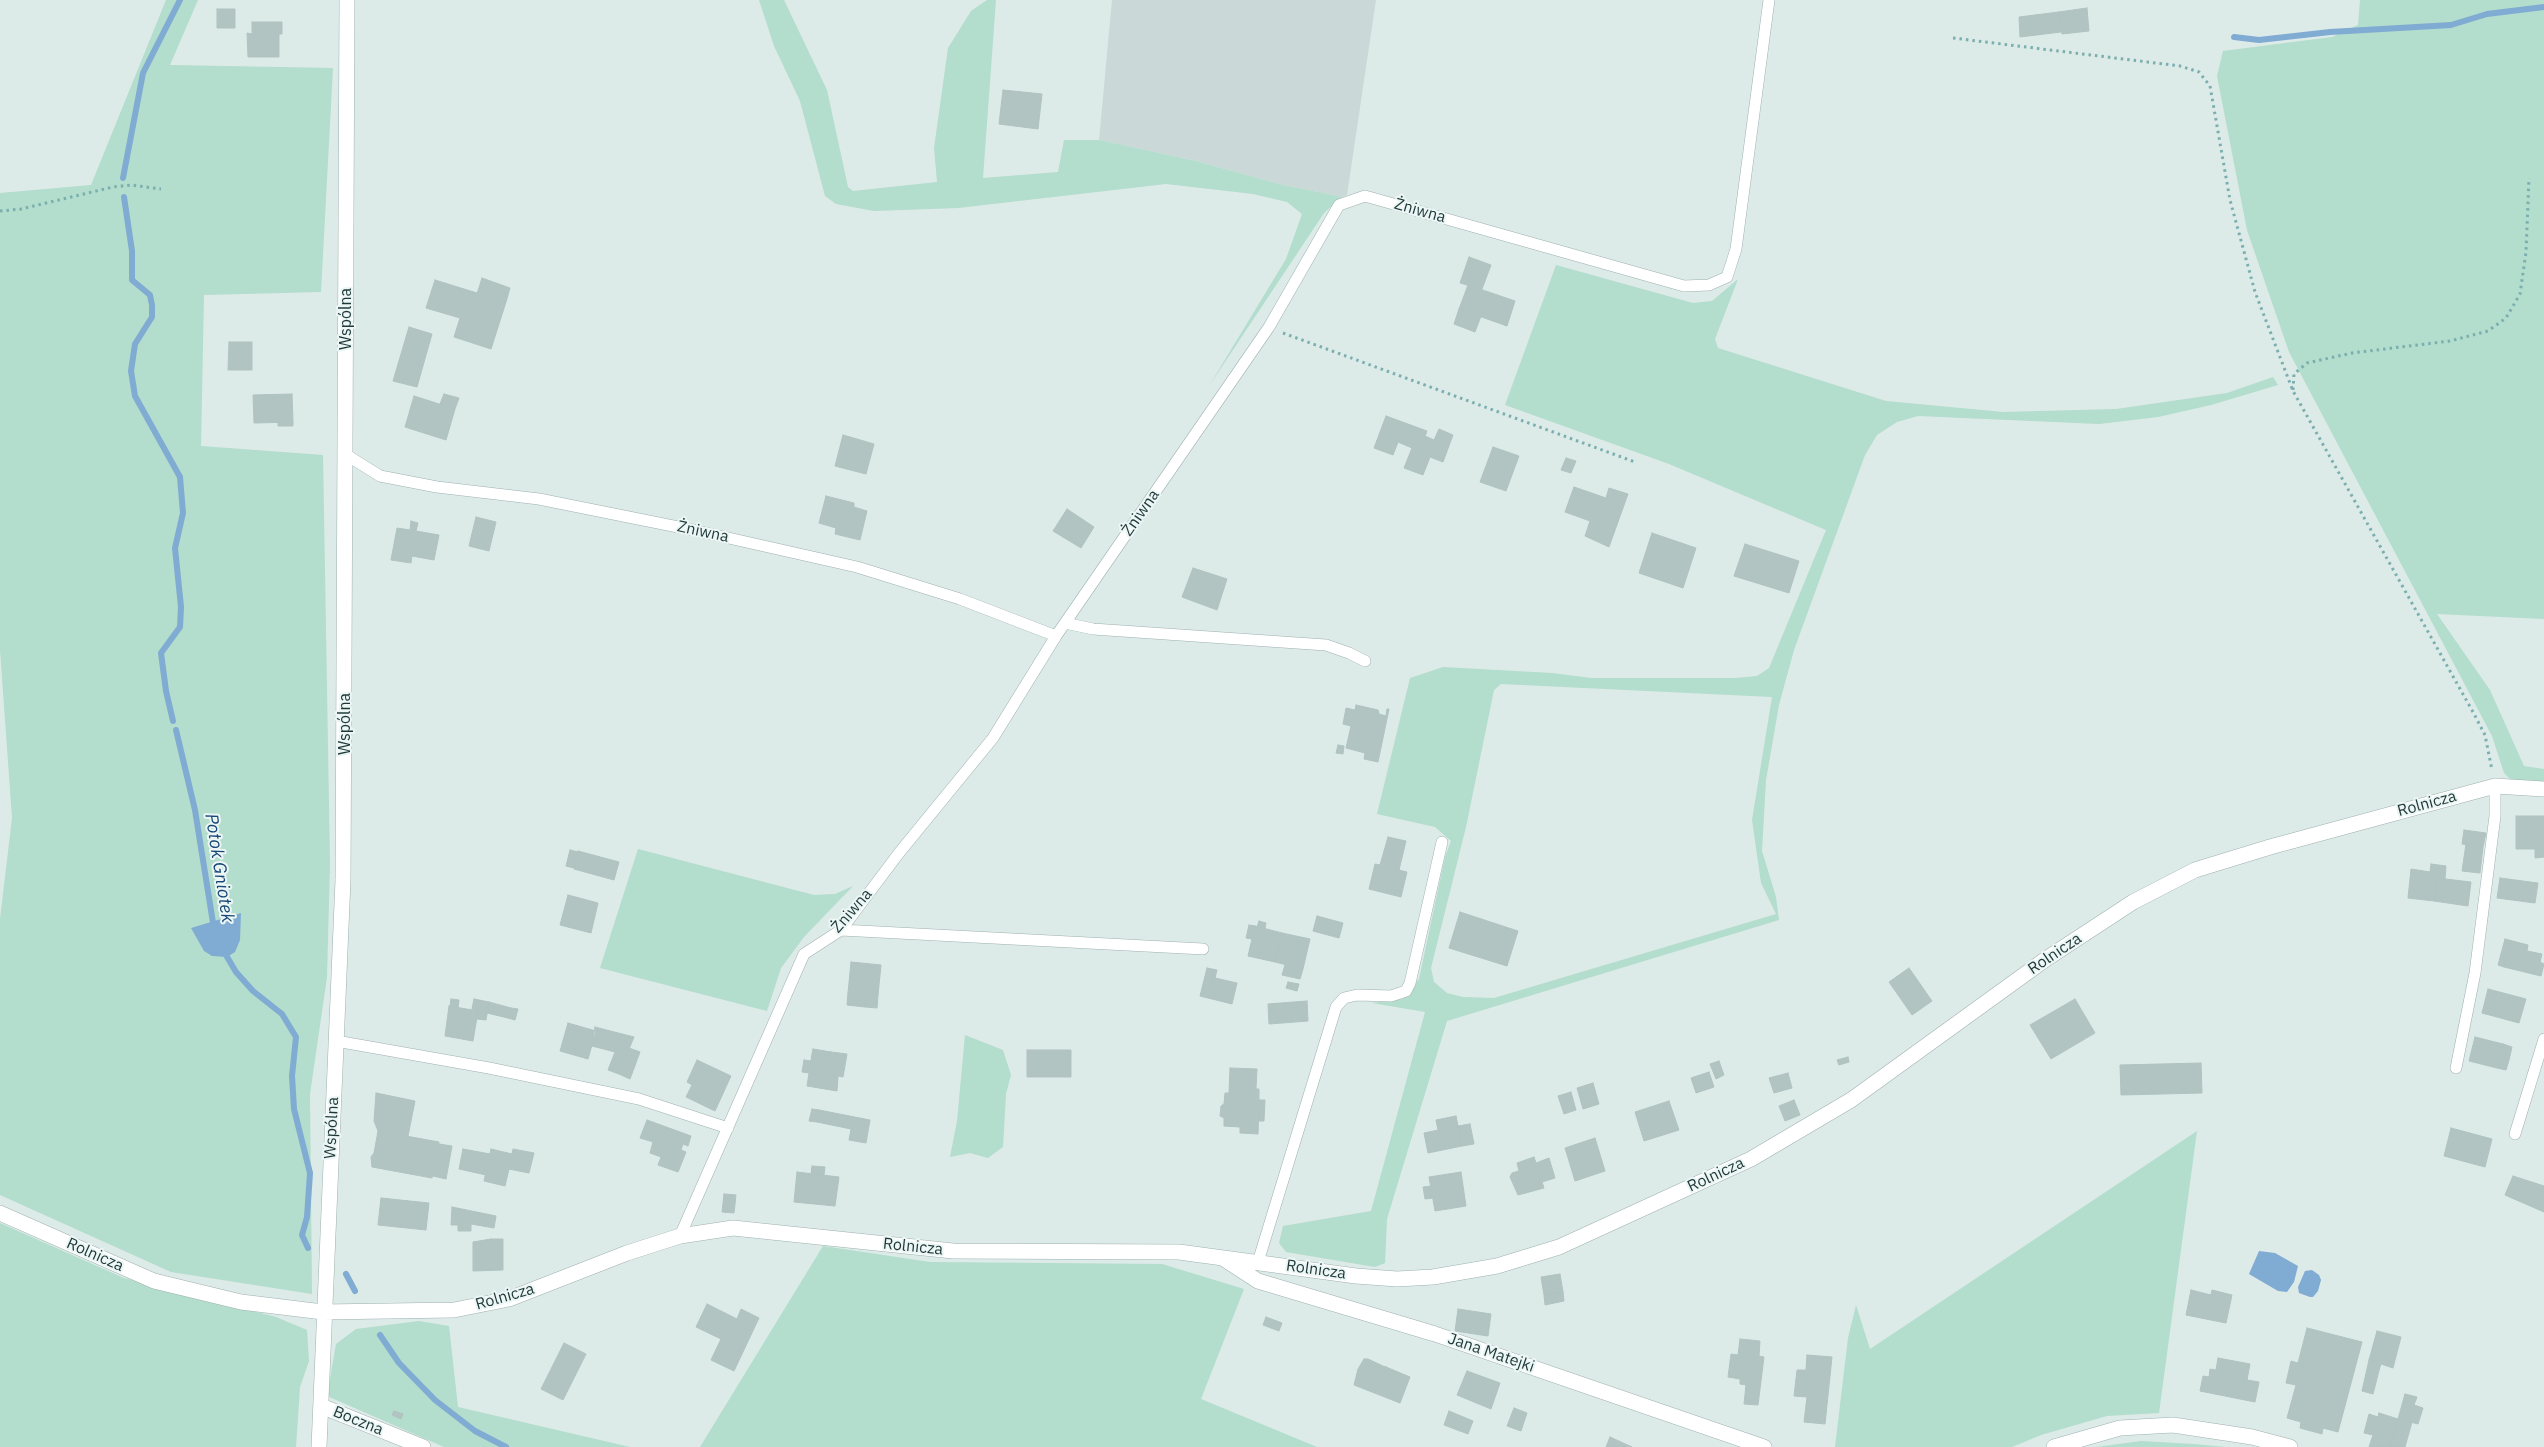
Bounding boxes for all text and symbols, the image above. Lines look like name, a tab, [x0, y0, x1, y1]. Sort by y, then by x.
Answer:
street label: Żniwna	[1392, 195, 1448, 227]
street label: Wspólna	[336, 288, 356, 350]
street label: Żniwna	[1118, 486, 1164, 540]
street label: Żniwna	[675, 517, 731, 547]
street label: Wspólna	[335, 693, 355, 755]
street label: Rolnicza	[2395, 787, 2459, 821]
water label: Potok Gniotek	[200, 812, 238, 924]
street label: Żniwna	[828, 885, 876, 937]
street label: Rolnicza	[2025, 929, 2085, 979]
street label: Wspólna	[321, 1096, 343, 1160]
street label: Rolnicza	[1685, 1154, 1747, 1196]
street label: Rolnicza	[63, 1234, 127, 1276]
street label: Rolnicza	[882, 1234, 944, 1260]
street label: Rolnicza	[1285, 1256, 1347, 1284]
street label: Rolnicza	[473, 1279, 537, 1315]
street label: Jana Matejki	[1445, 1329, 1537, 1377]
street label: Boczna	[330, 1402, 386, 1440]

